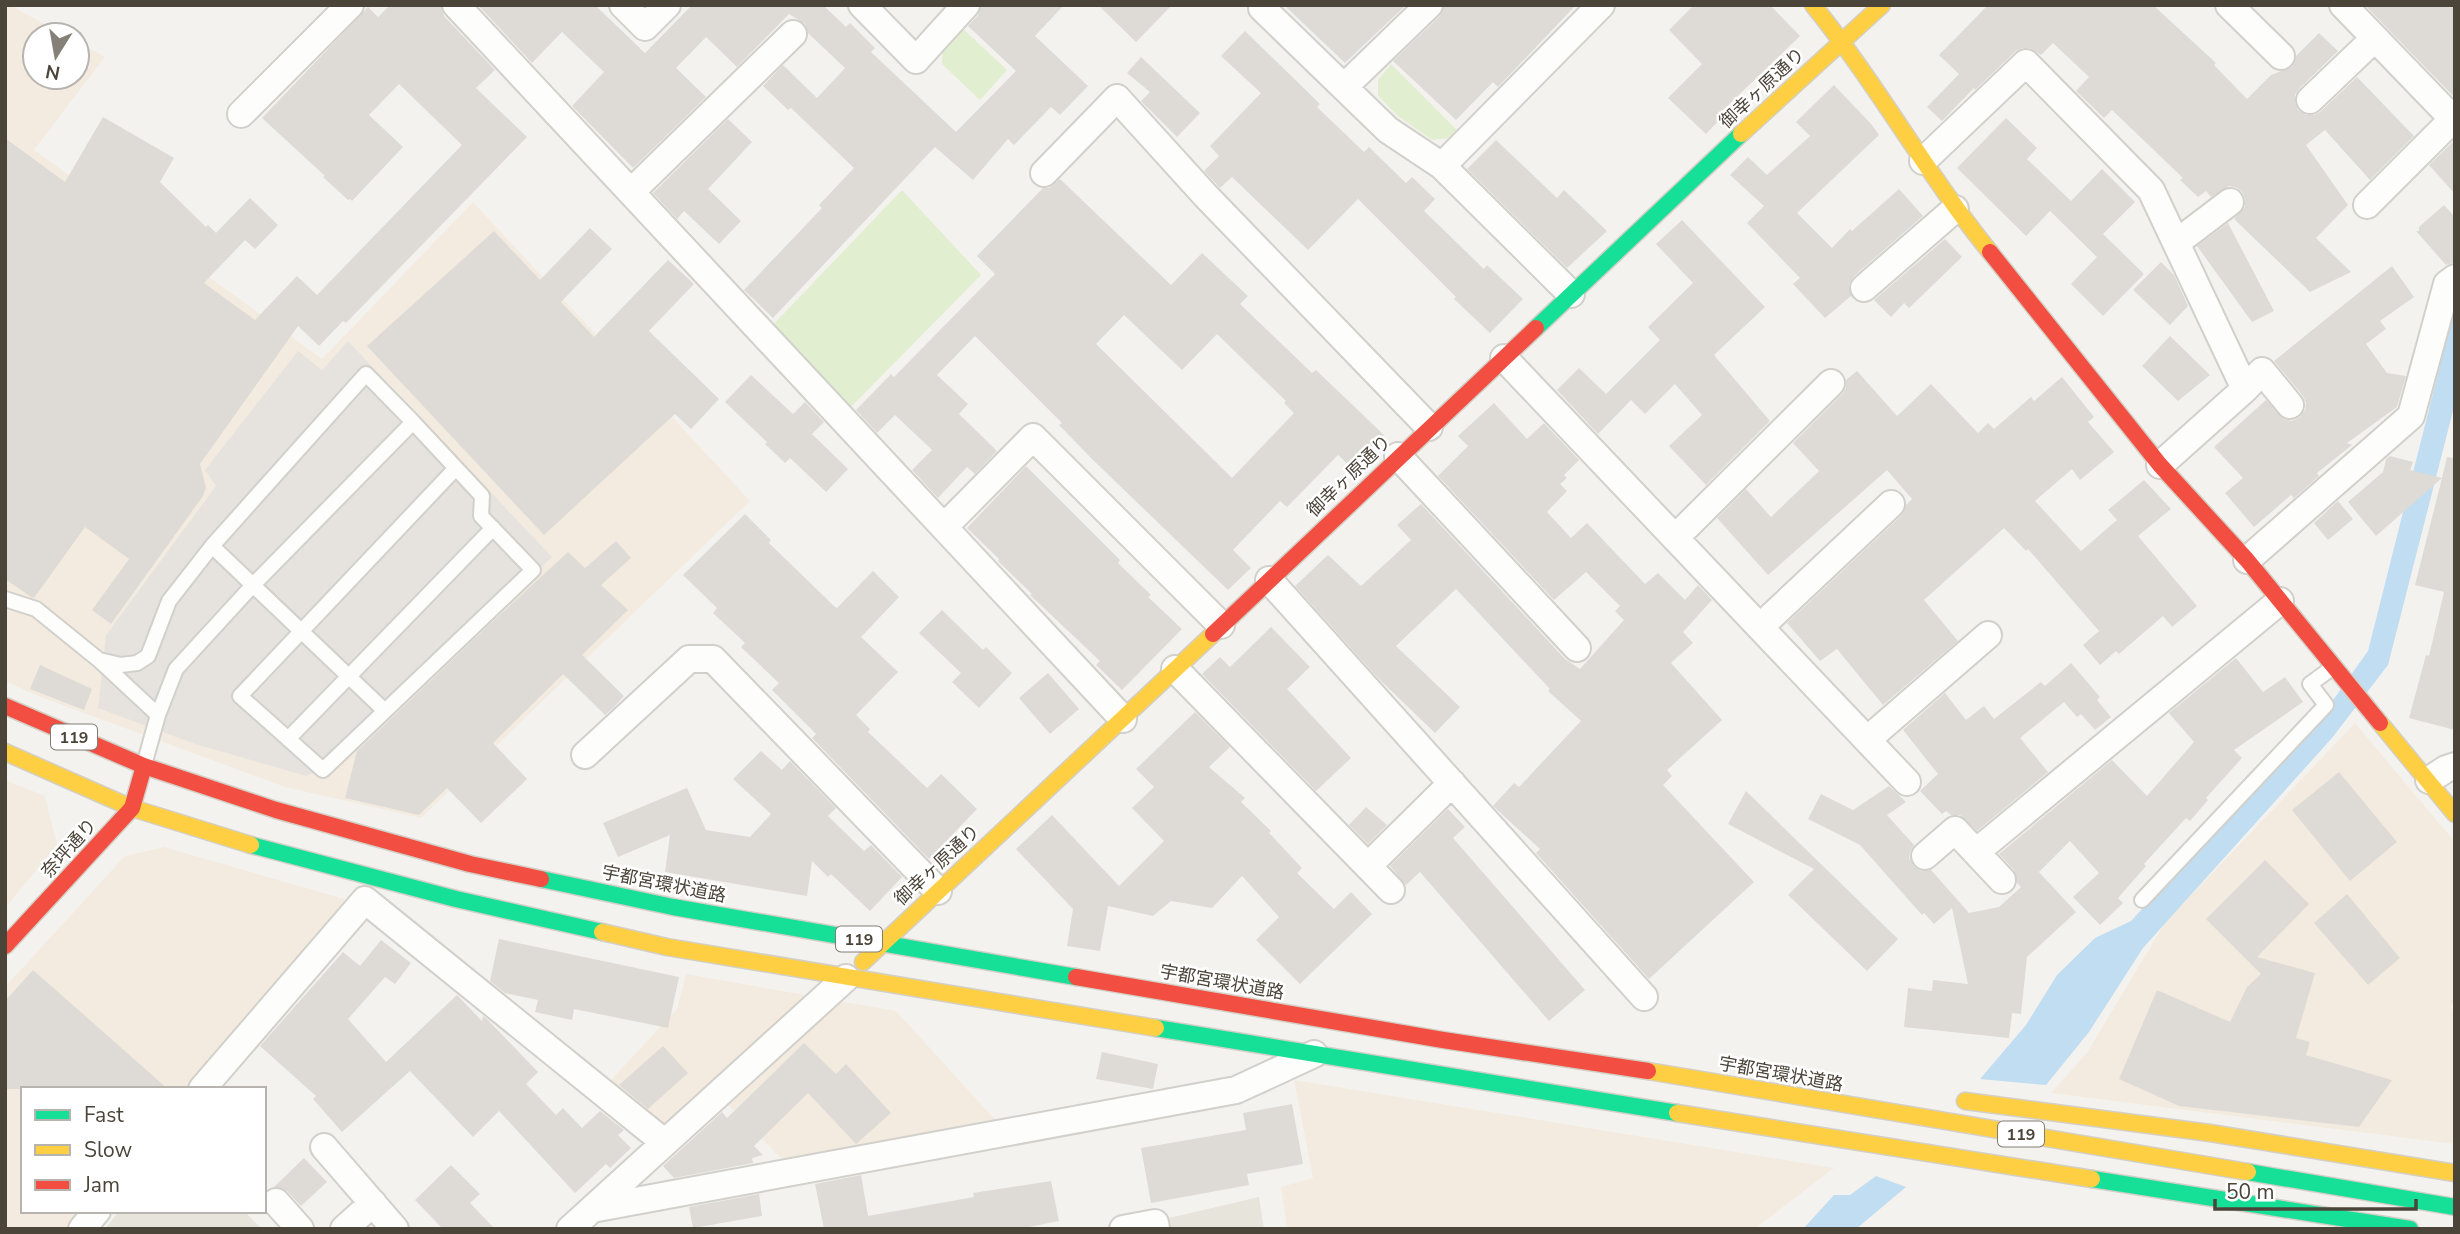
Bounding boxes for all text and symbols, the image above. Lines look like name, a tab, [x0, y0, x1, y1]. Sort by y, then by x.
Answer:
north arrow	[21, 21, 91, 91]
street label: 御幸ヶ原通り	[1714, 42, 1810, 134]
text: N	[43, 58, 62, 86]
street label: 御幸ヶ原通り	[1302, 430, 1396, 522]
road number: 119	[51, 724, 97, 750]
street label: 奈坪通り	[36, 813, 102, 883]
street label: 御幸ヶ原通り	[889, 819, 985, 911]
street label: 宇都宮環状道路	[600, 860, 728, 908]
road number: 119	[836, 926, 882, 951]
street label: 宇都宮環状道路	[1158, 959, 1286, 1005]
street label: 宇都宮環状道路	[1717, 1051, 1845, 1097]
legend	[21, 1087, 266, 1213]
text: Fast	[84, 1101, 124, 1129]
road number: 119	[1998, 1122, 2044, 1146]
text: Slow	[84, 1136, 133, 1164]
scale bar	[2215, 1168, 2416, 1212]
text: Jam	[83, 1171, 120, 1199]
text: 50 m	[2226, 1178, 2275, 1206]

